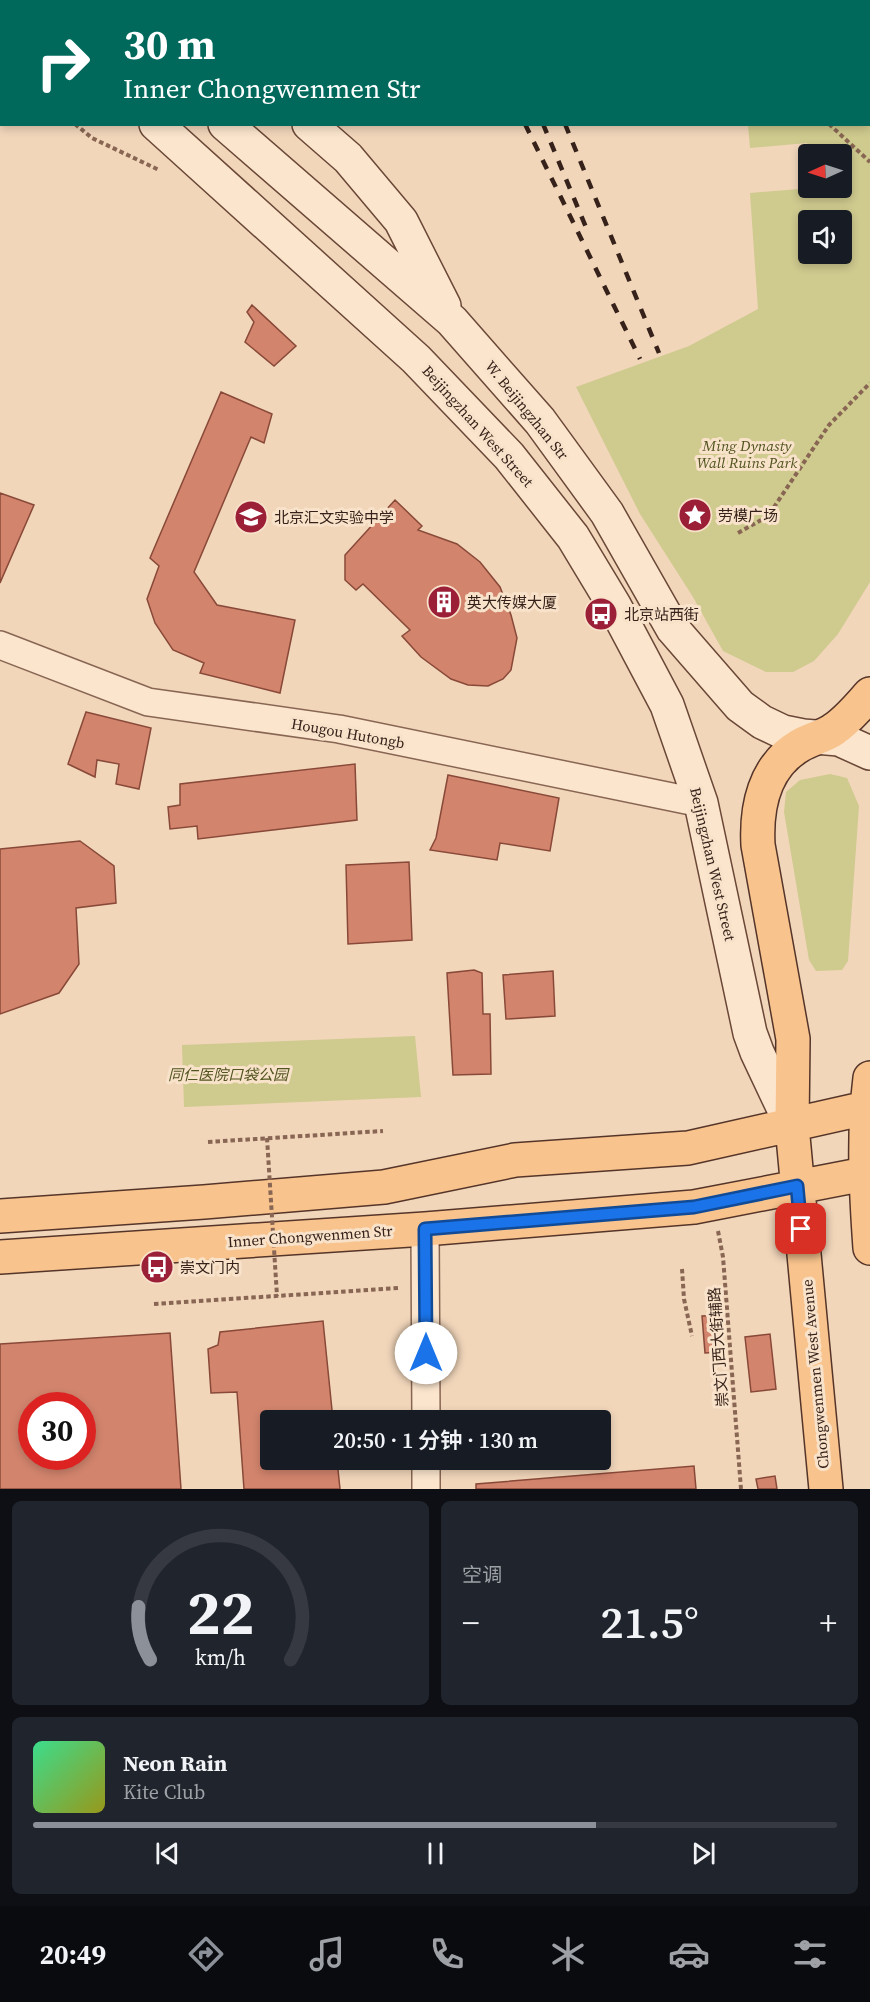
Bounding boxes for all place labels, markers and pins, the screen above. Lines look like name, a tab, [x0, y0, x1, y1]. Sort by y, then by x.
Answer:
place icon: 劳模广场	[677, 497, 713, 533]
school or university icon: 北京汇文实验中学	[233, 499, 269, 535]
place label: 劳模广场	[718, 505, 778, 526]
place label: 北京汇文实验中学	[274, 507, 394, 528]
building icon: 英大传媒大厦	[426, 584, 462, 620]
place label: 英大传媒大厦	[467, 592, 557, 613]
bus stop icon: 北京站西街	[583, 596, 619, 632]
place label: 北京站西街	[624, 604, 699, 625]
pin	[775, 1203, 826, 1254]
bus stop icon: 崇文门内	[139, 1249, 175, 1285]
place label: 崇文门内	[180, 1257, 240, 1278]

